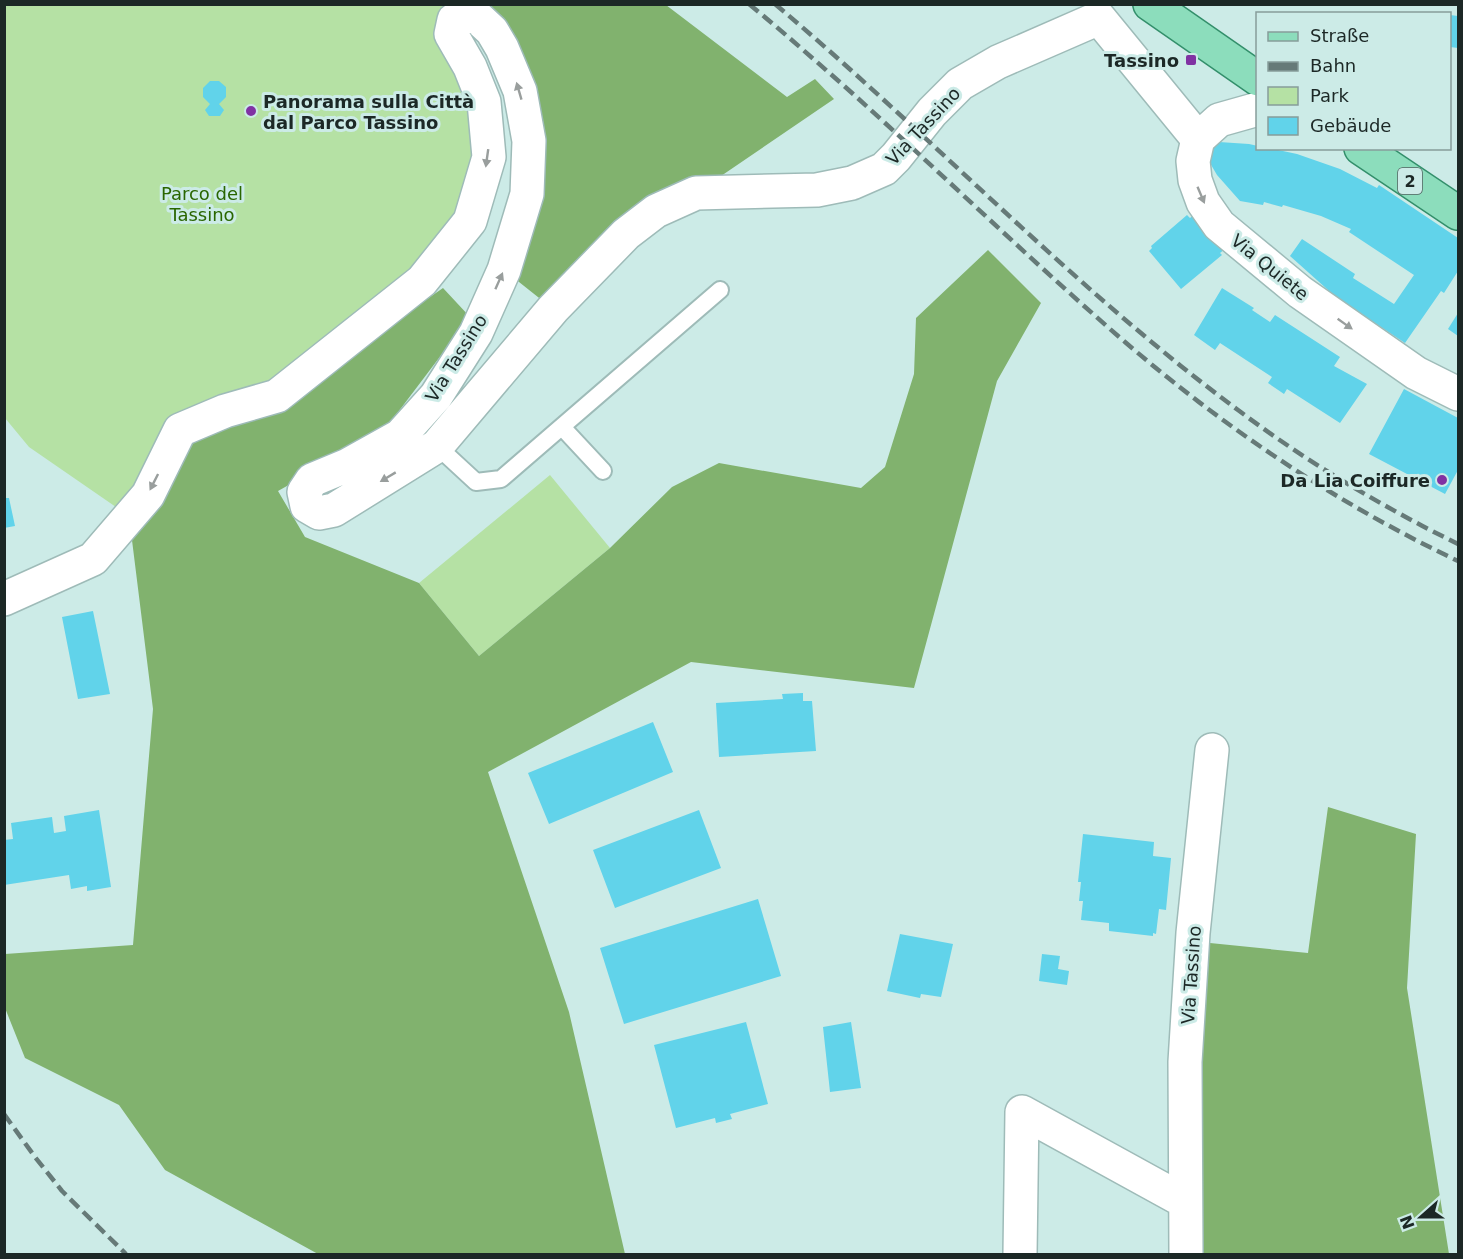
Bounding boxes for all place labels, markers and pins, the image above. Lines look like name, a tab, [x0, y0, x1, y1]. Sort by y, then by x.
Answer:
place label: Tassino	[1104, 50, 1179, 71]
marker: Tassino	[1184, 53, 1198, 67]
place label: Panorama sulla Città dal Parco Tassino	[263, 91, 474, 133]
marker: Panorama sulla Città dal Parco Tassino	[244, 104, 258, 118]
place label: Da Lia Coiffure	[1280, 470, 1430, 491]
marker: Da Lia Coiffure	[1435, 473, 1449, 487]

